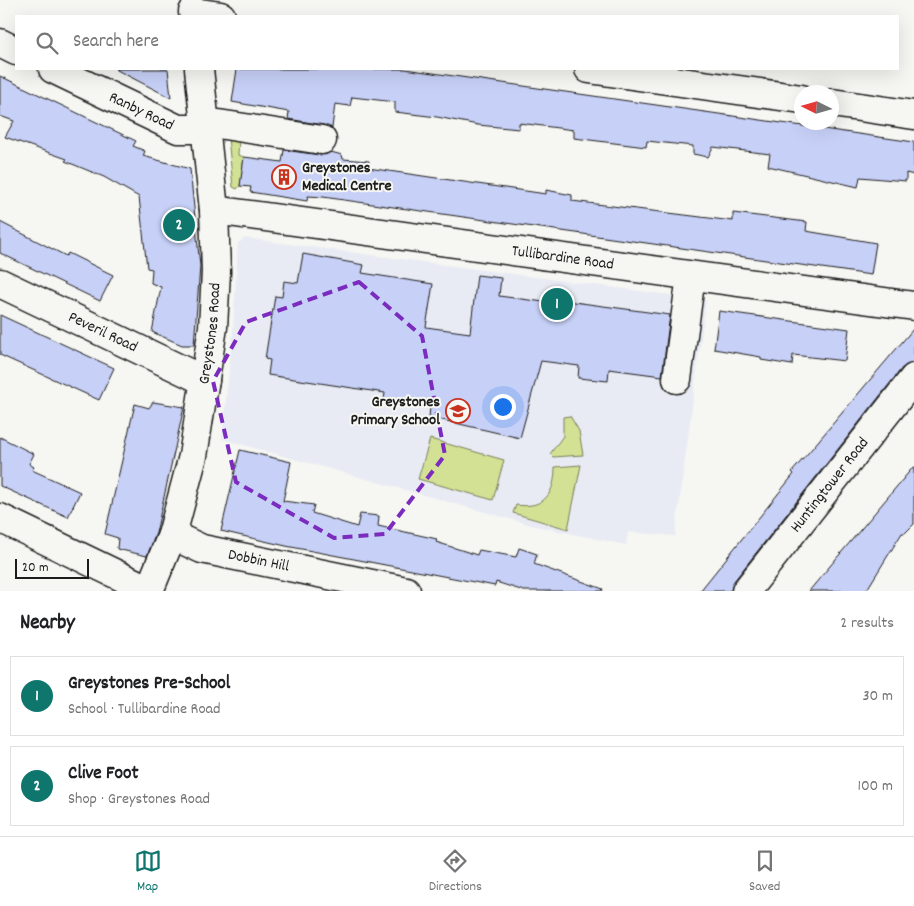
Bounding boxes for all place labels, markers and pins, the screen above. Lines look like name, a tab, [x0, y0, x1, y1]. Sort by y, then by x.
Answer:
place label: Greystones Medical Centre	[302, 157, 391, 198]
building icon: Greystones Medical Centre	[271, 164, 297, 190]
pin: 2	[163, 206, 195, 244]
pin: 1	[541, 285, 573, 323]
place label: Greystones Primary School	[350, 391, 440, 432]
school or university icon: Greystones Primary School	[445, 398, 471, 424]

